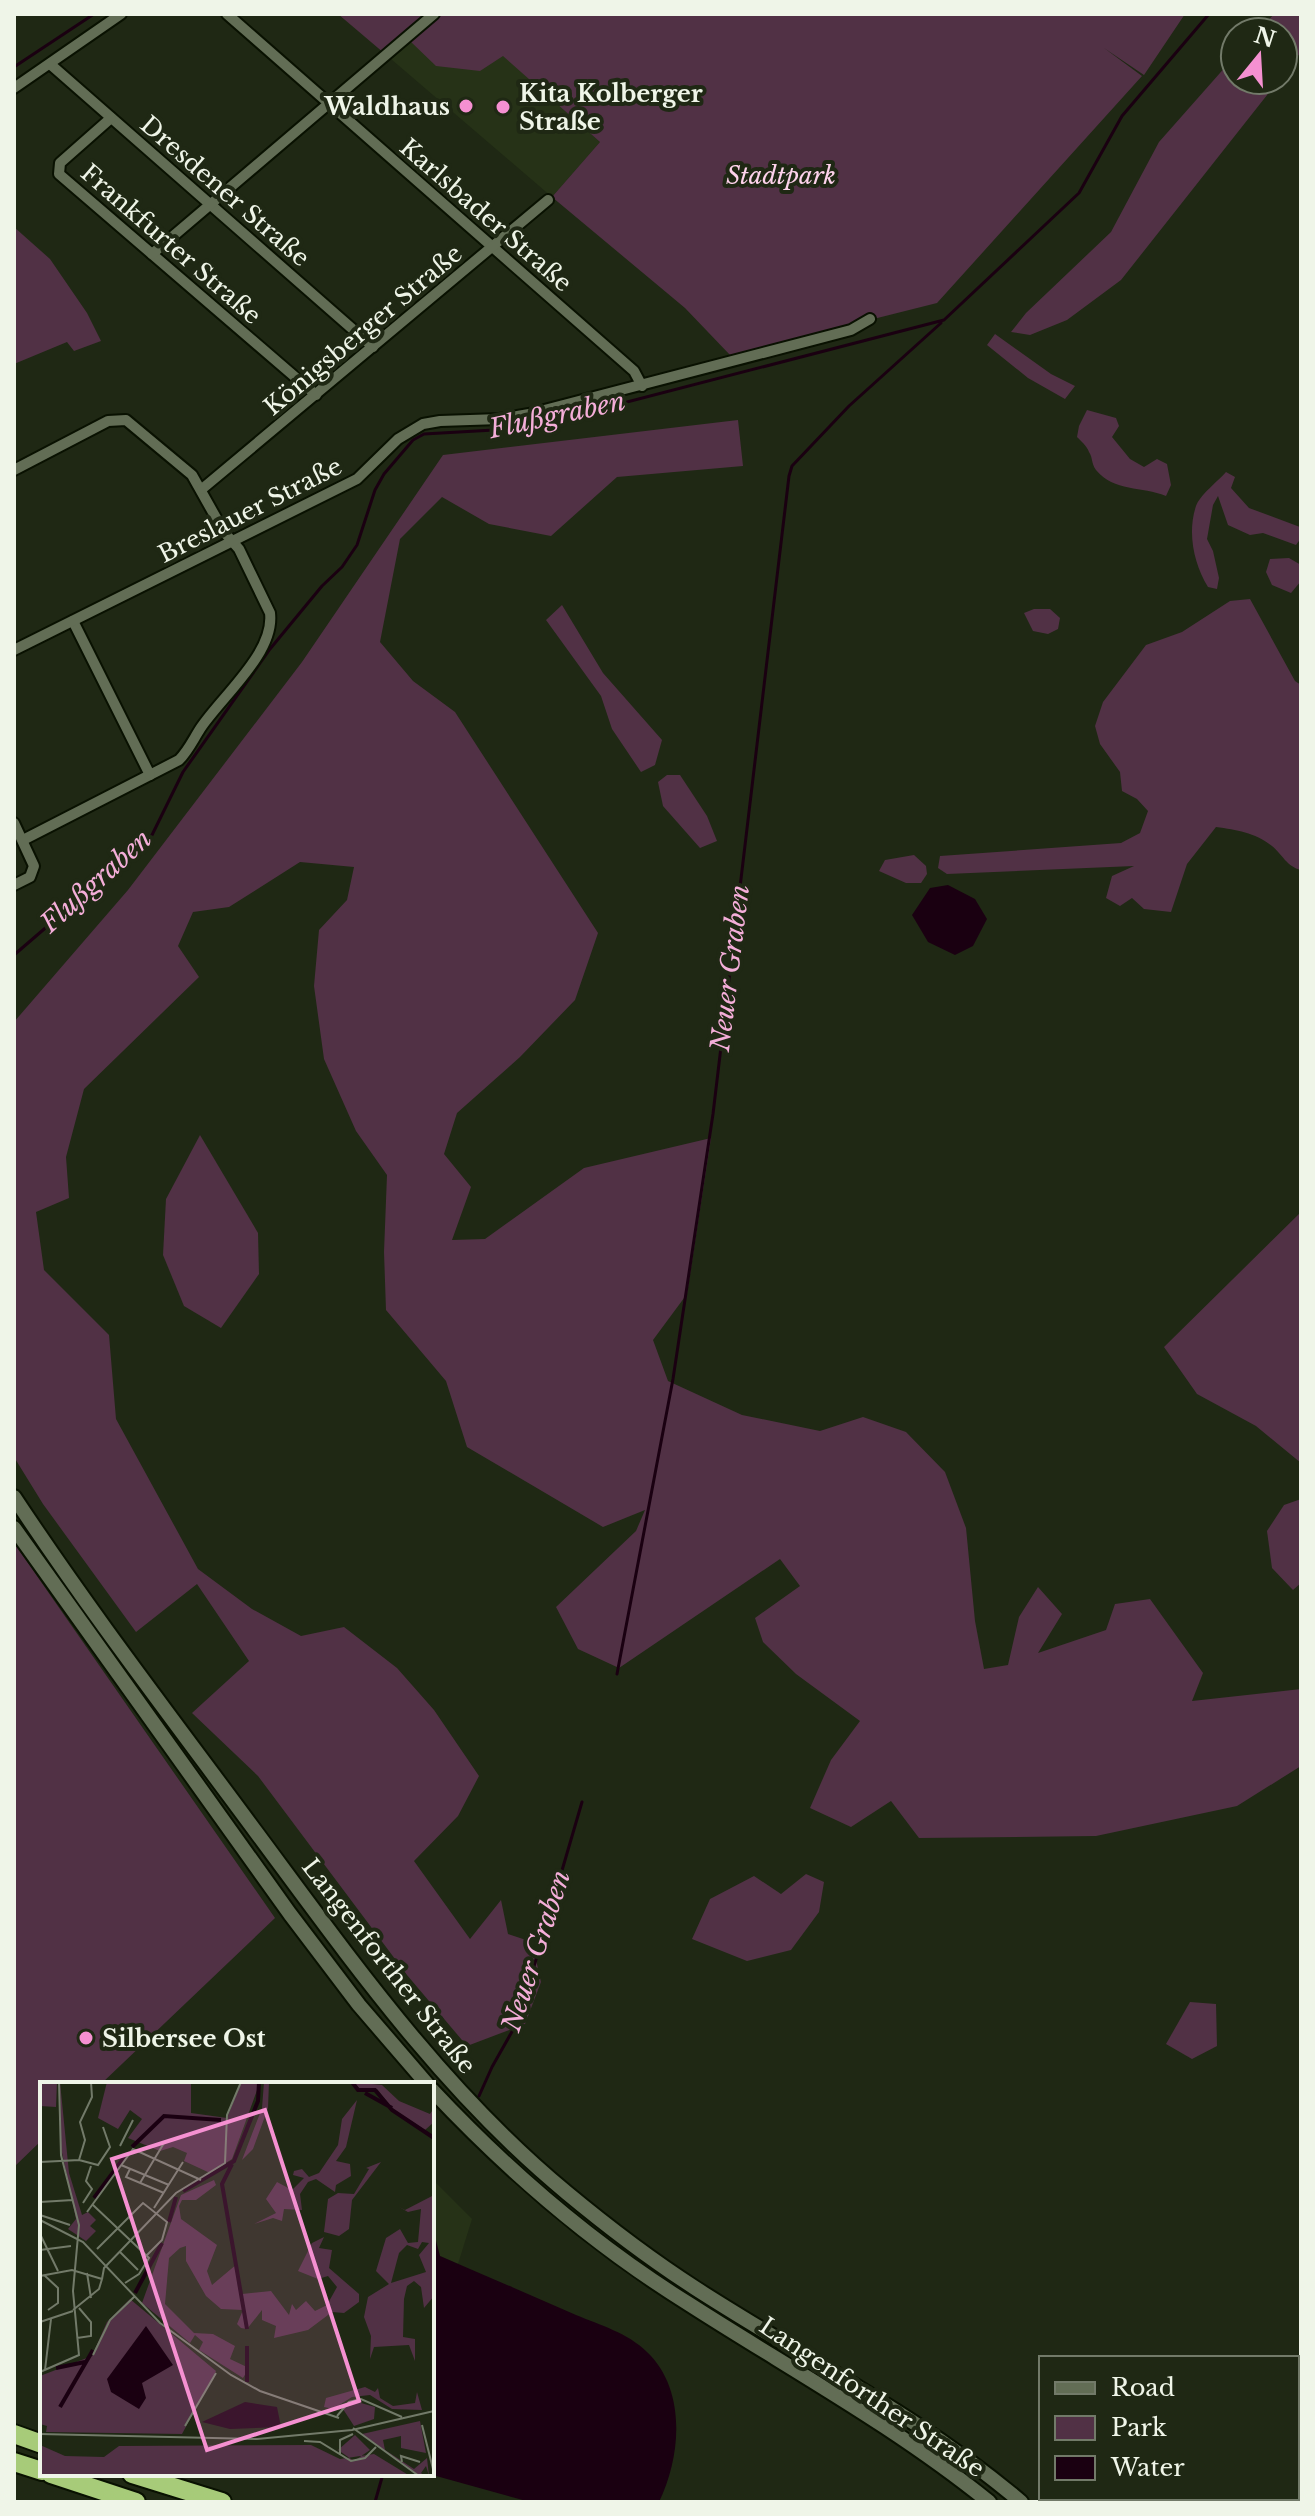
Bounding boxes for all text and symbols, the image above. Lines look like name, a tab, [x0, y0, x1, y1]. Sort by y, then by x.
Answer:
north arrow	[1219, 16, 1299, 96]
text: N	[1251, 21, 1279, 54]
place label: Kita Kolberger Straße	[519, 79, 703, 136]
place label: Waldhaus	[324, 92, 450, 121]
marker: Waldhaus	[457, 97, 475, 115]
marker: Kita Kolberger Straße	[494, 98, 512, 116]
street label: Dresdener Straße	[135, 110, 315, 272]
street label: Karlsbader Straße	[394, 133, 578, 297]
street label: Frankfurter Straße	[75, 158, 267, 330]
park label: Stadtpark	[726, 161, 836, 190]
street label: Königsberger Straße	[258, 239, 468, 421]
water label: Flußgraben	[485, 385, 628, 445]
street label: Breslauer Straße	[153, 451, 347, 569]
water label: Flußgraben	[33, 823, 158, 940]
water label: Neuer Graben	[704, 883, 756, 1054]
street label: Langenforther Straße	[296, 1853, 482, 2079]
water label: Neuer Graben	[495, 1866, 577, 2037]
place label: Silbersee Ost	[102, 2024, 267, 2053]
marker: Silbersee Ost	[77, 2029, 95, 2047]
inset map	[40, 2082, 434, 2476]
street label: Langenforther Straße	[754, 2311, 990, 2483]
legend	[1039, 2356, 1299, 2500]
text: Road	[1111, 2373, 1175, 2402]
text: Park	[1111, 2413, 1167, 2442]
text: Water	[1110, 2453, 1185, 2482]

